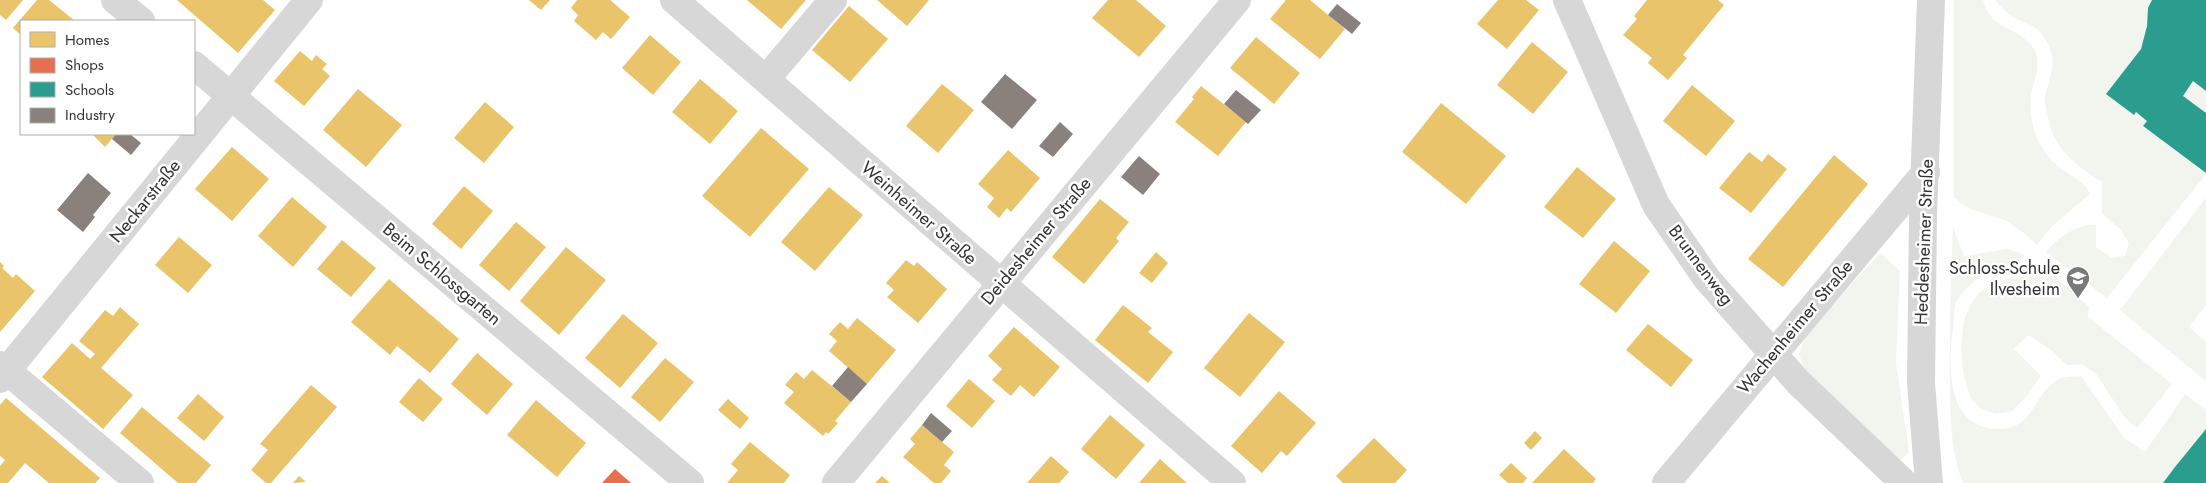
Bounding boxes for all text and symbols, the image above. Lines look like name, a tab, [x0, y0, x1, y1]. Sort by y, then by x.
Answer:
legend	[20, 20, 195, 135]
text: Homes	[65, 29, 109, 51]
text: Shops	[65, 54, 104, 76]
text: Schools	[65, 79, 114, 101]
text: Industry	[65, 104, 115, 126]
street label: Neckarstraße	[103, 154, 187, 248]
street label: Weinheimer Straße	[855, 155, 983, 271]
street label: Heddesheimer Straße	[1908, 159, 1940, 325]
street label: Deidesheimer Straße	[975, 171, 1097, 311]
street label: Beim Schlossgarten	[377, 216, 507, 332]
street label: Brunnenweg	[1662, 219, 1740, 311]
street label: Wachenheimer Straße	[1731, 254, 1859, 400]
place label: Schloss-Schule Ilvesheim	[1949, 255, 2060, 302]
school or university icon: Schloss-Schule Ilvesheim	[2065, 265, 2091, 299]

